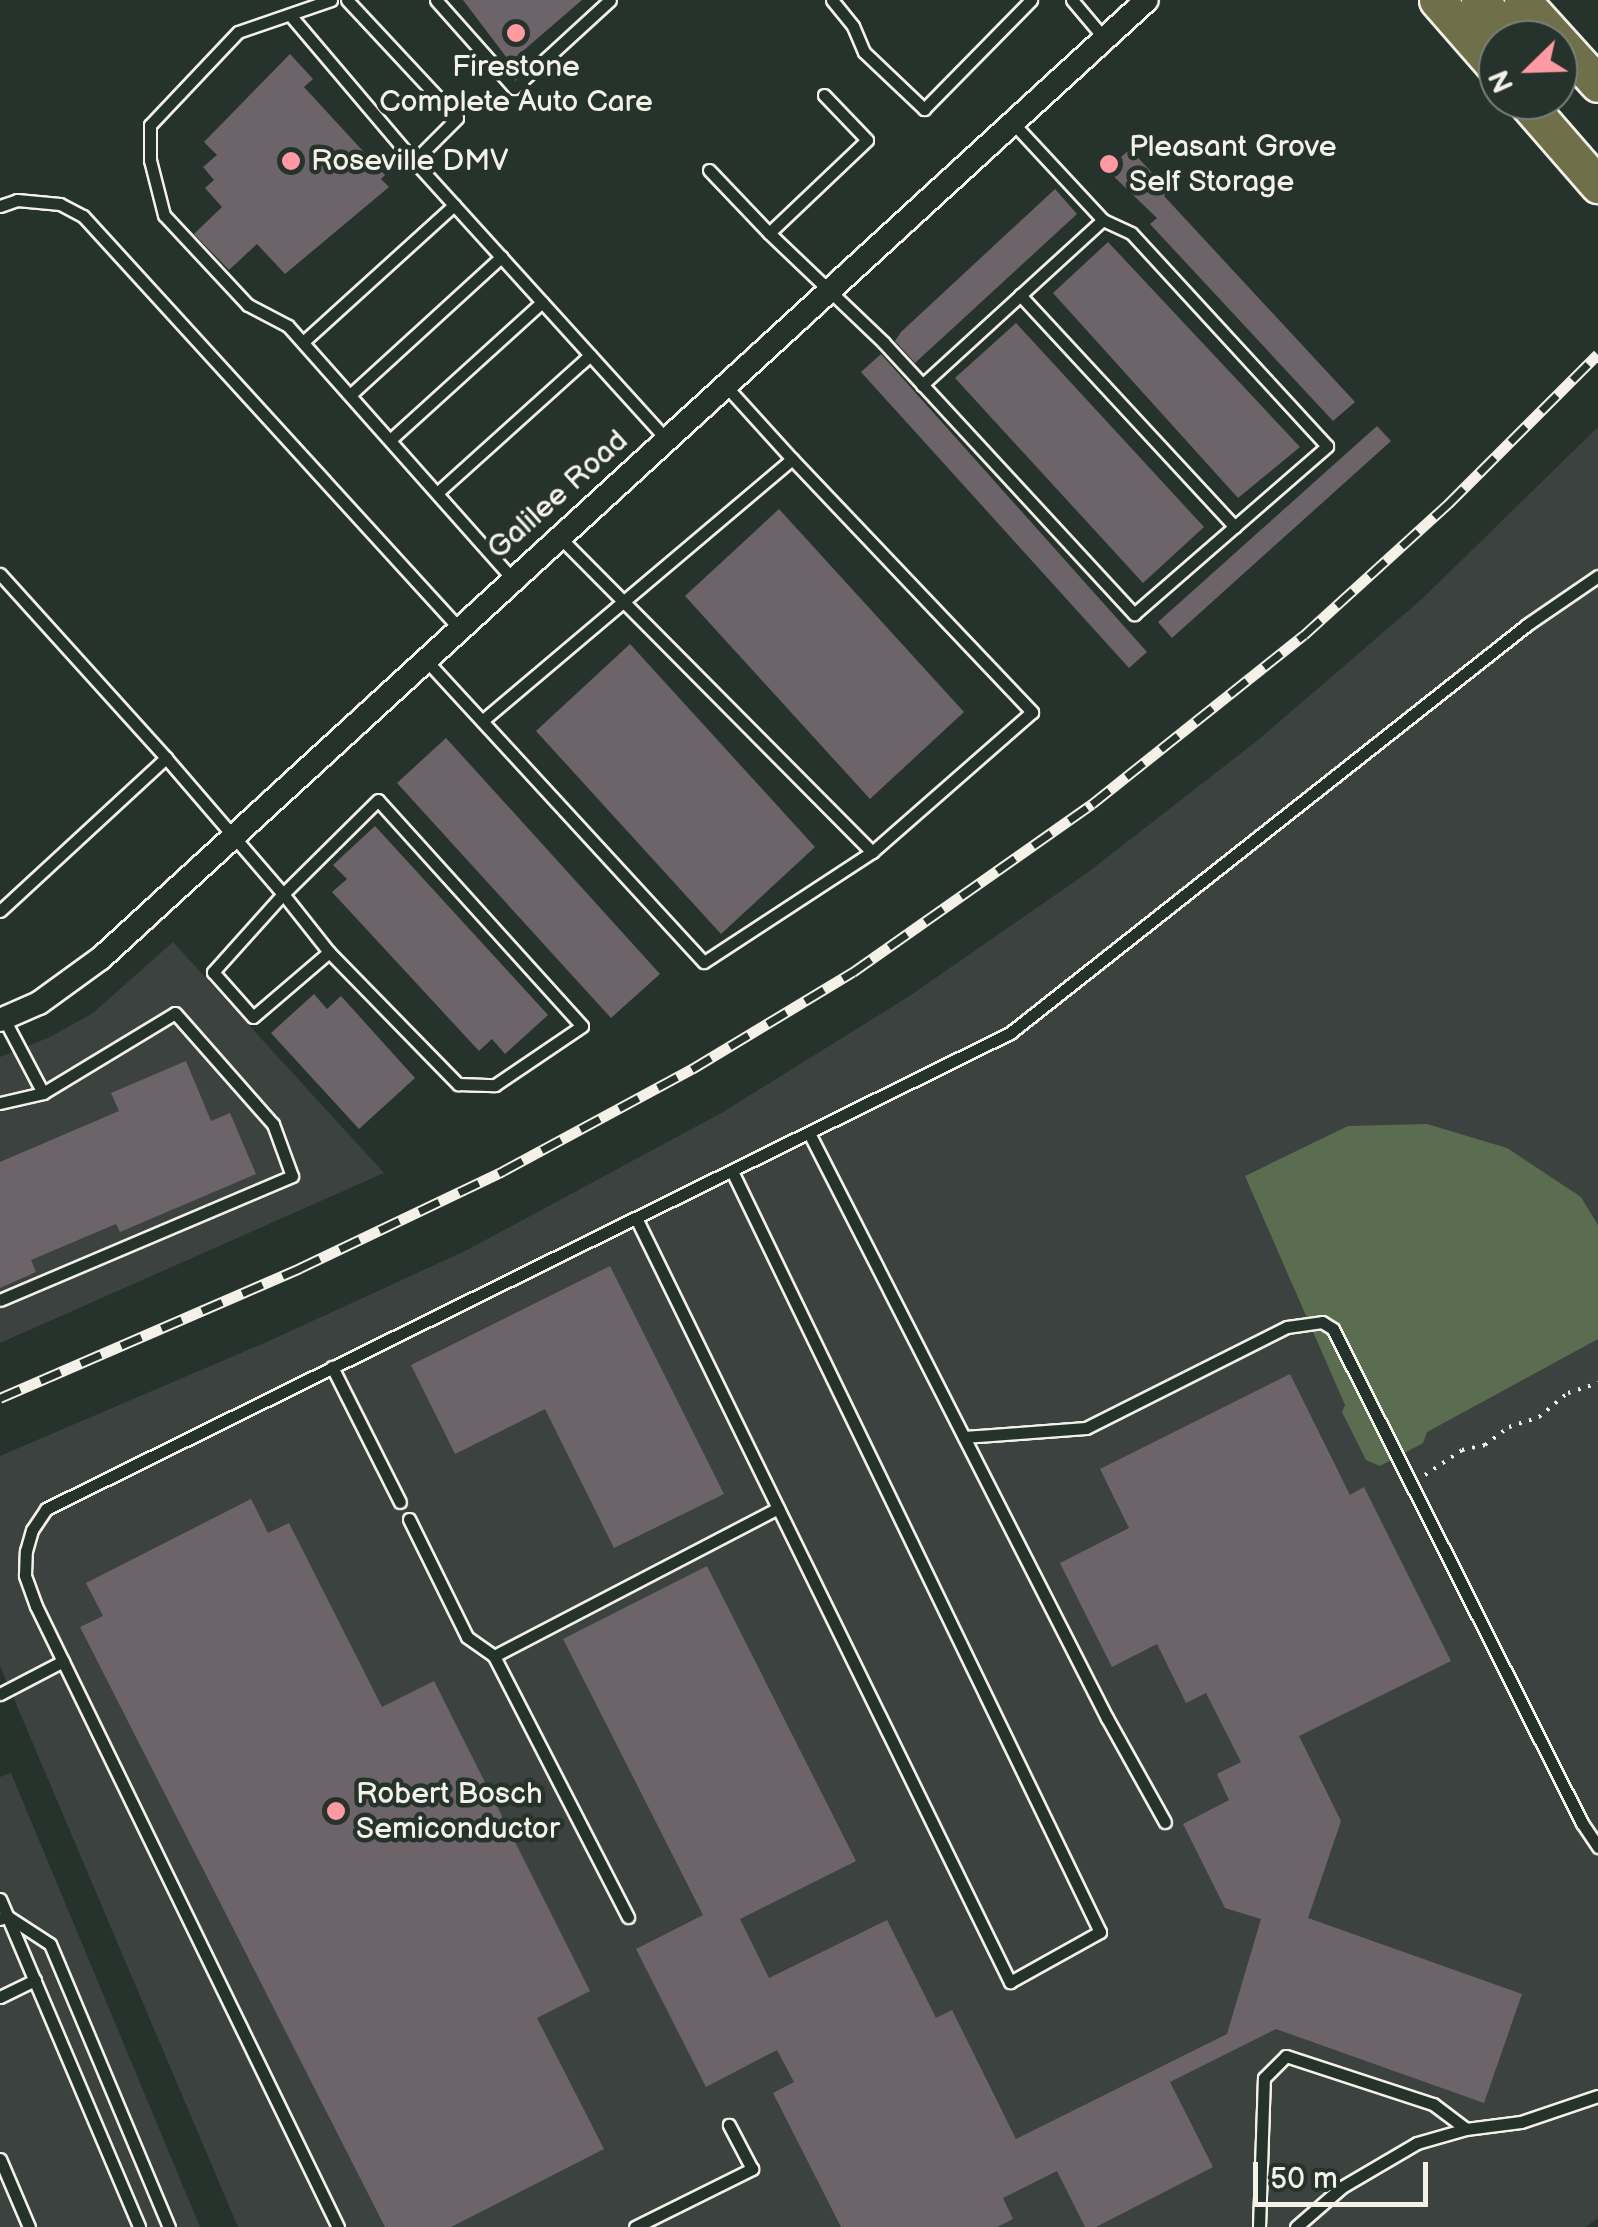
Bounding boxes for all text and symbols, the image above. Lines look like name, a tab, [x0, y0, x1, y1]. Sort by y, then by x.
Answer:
north arrow	[1478, 20, 1578, 120]
marker: Firestone Complete Auto Care	[505, 22, 527, 44]
place label: Firestone Complete Auto Care	[379, 49, 653, 120]
text: N	[1482, 65, 1521, 97]
place label: Pleasant Grove Self Storage	[1129, 129, 1337, 200]
place label: Roseville DMV	[311, 143, 509, 179]
marker: Roseville DMV	[280, 150, 302, 172]
marker: Pleasant Grove Self Storage	[1098, 153, 1120, 175]
street label: Galilee Road	[481, 423, 635, 567]
place label: Robert Bosch Semiconductor	[356, 1776, 560, 1846]
marker: Robert Bosch Semiconductor	[325, 1800, 347, 1822]
scale bar	[1258, 2142, 1433, 2204]
text: 50 m	[1270, 2161, 1338, 2197]

